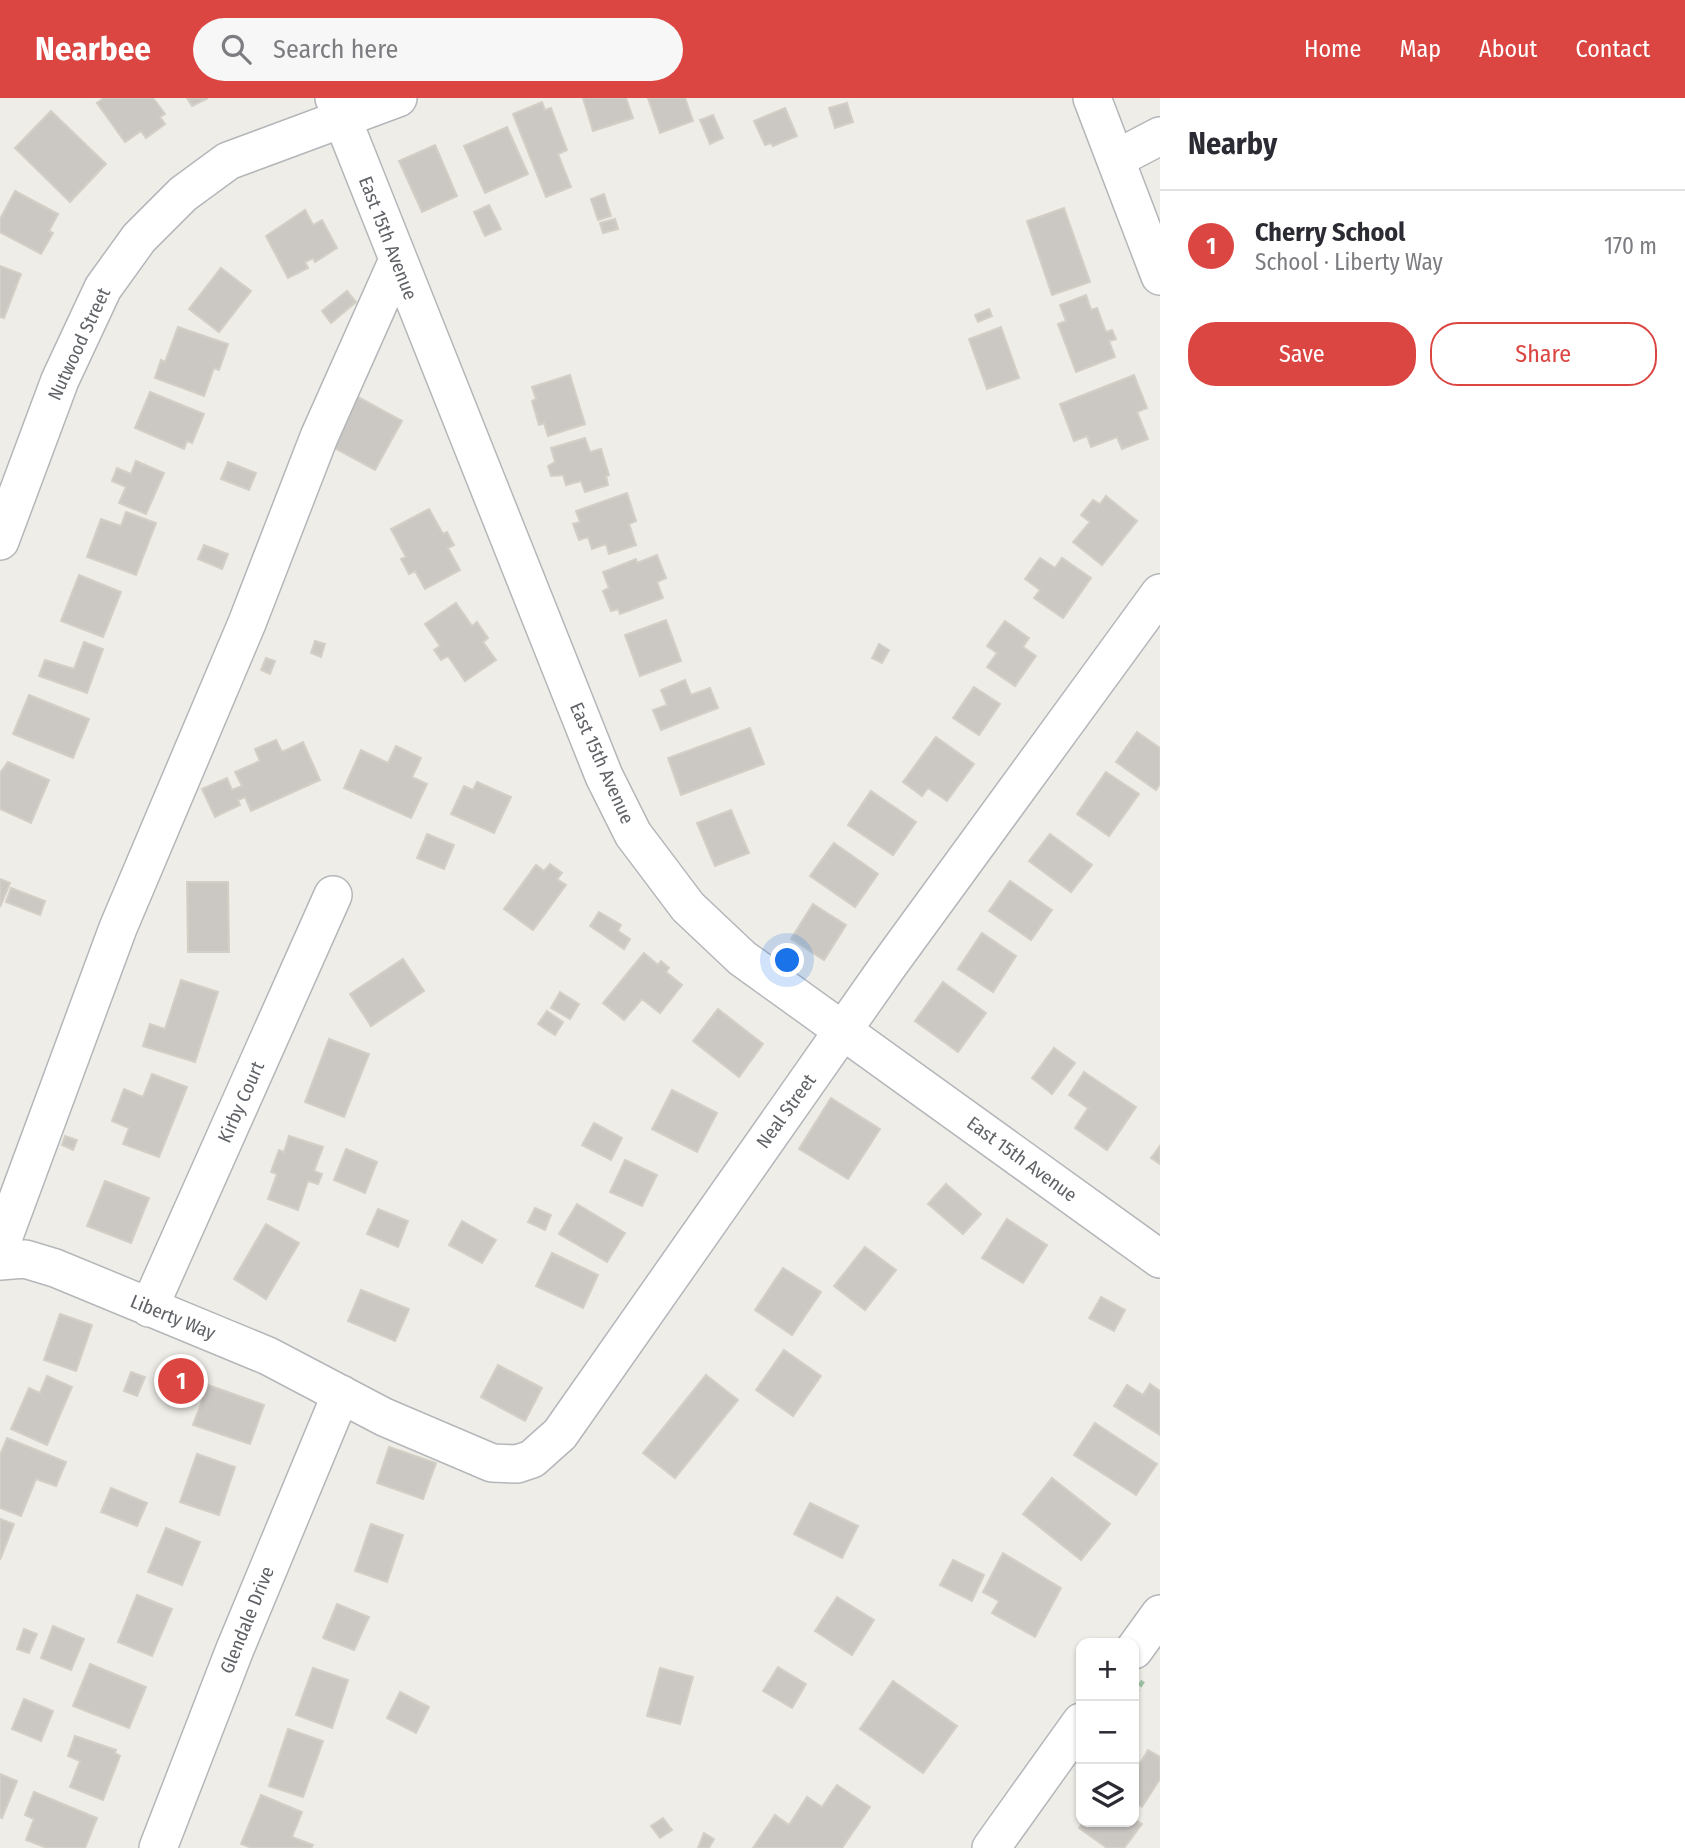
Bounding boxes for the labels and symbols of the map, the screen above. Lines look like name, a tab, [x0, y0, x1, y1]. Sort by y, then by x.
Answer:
street label: East 15th Avenue	[354, 173, 422, 303]
street label: Nutwood Street	[43, 283, 115, 404]
street label: East 15th Avenue	[565, 699, 639, 827]
your location	[770, 943, 804, 977]
street label: Kirby Court	[213, 1057, 269, 1146]
street label: Neal Street	[751, 1069, 821, 1153]
street label: East 15th Avenue	[962, 1111, 1082, 1207]
street label: Liberty Way	[127, 1290, 219, 1345]
pin: 1	[158, 1355, 204, 1407]
street label: Glendale Drive	[215, 1563, 279, 1677]

